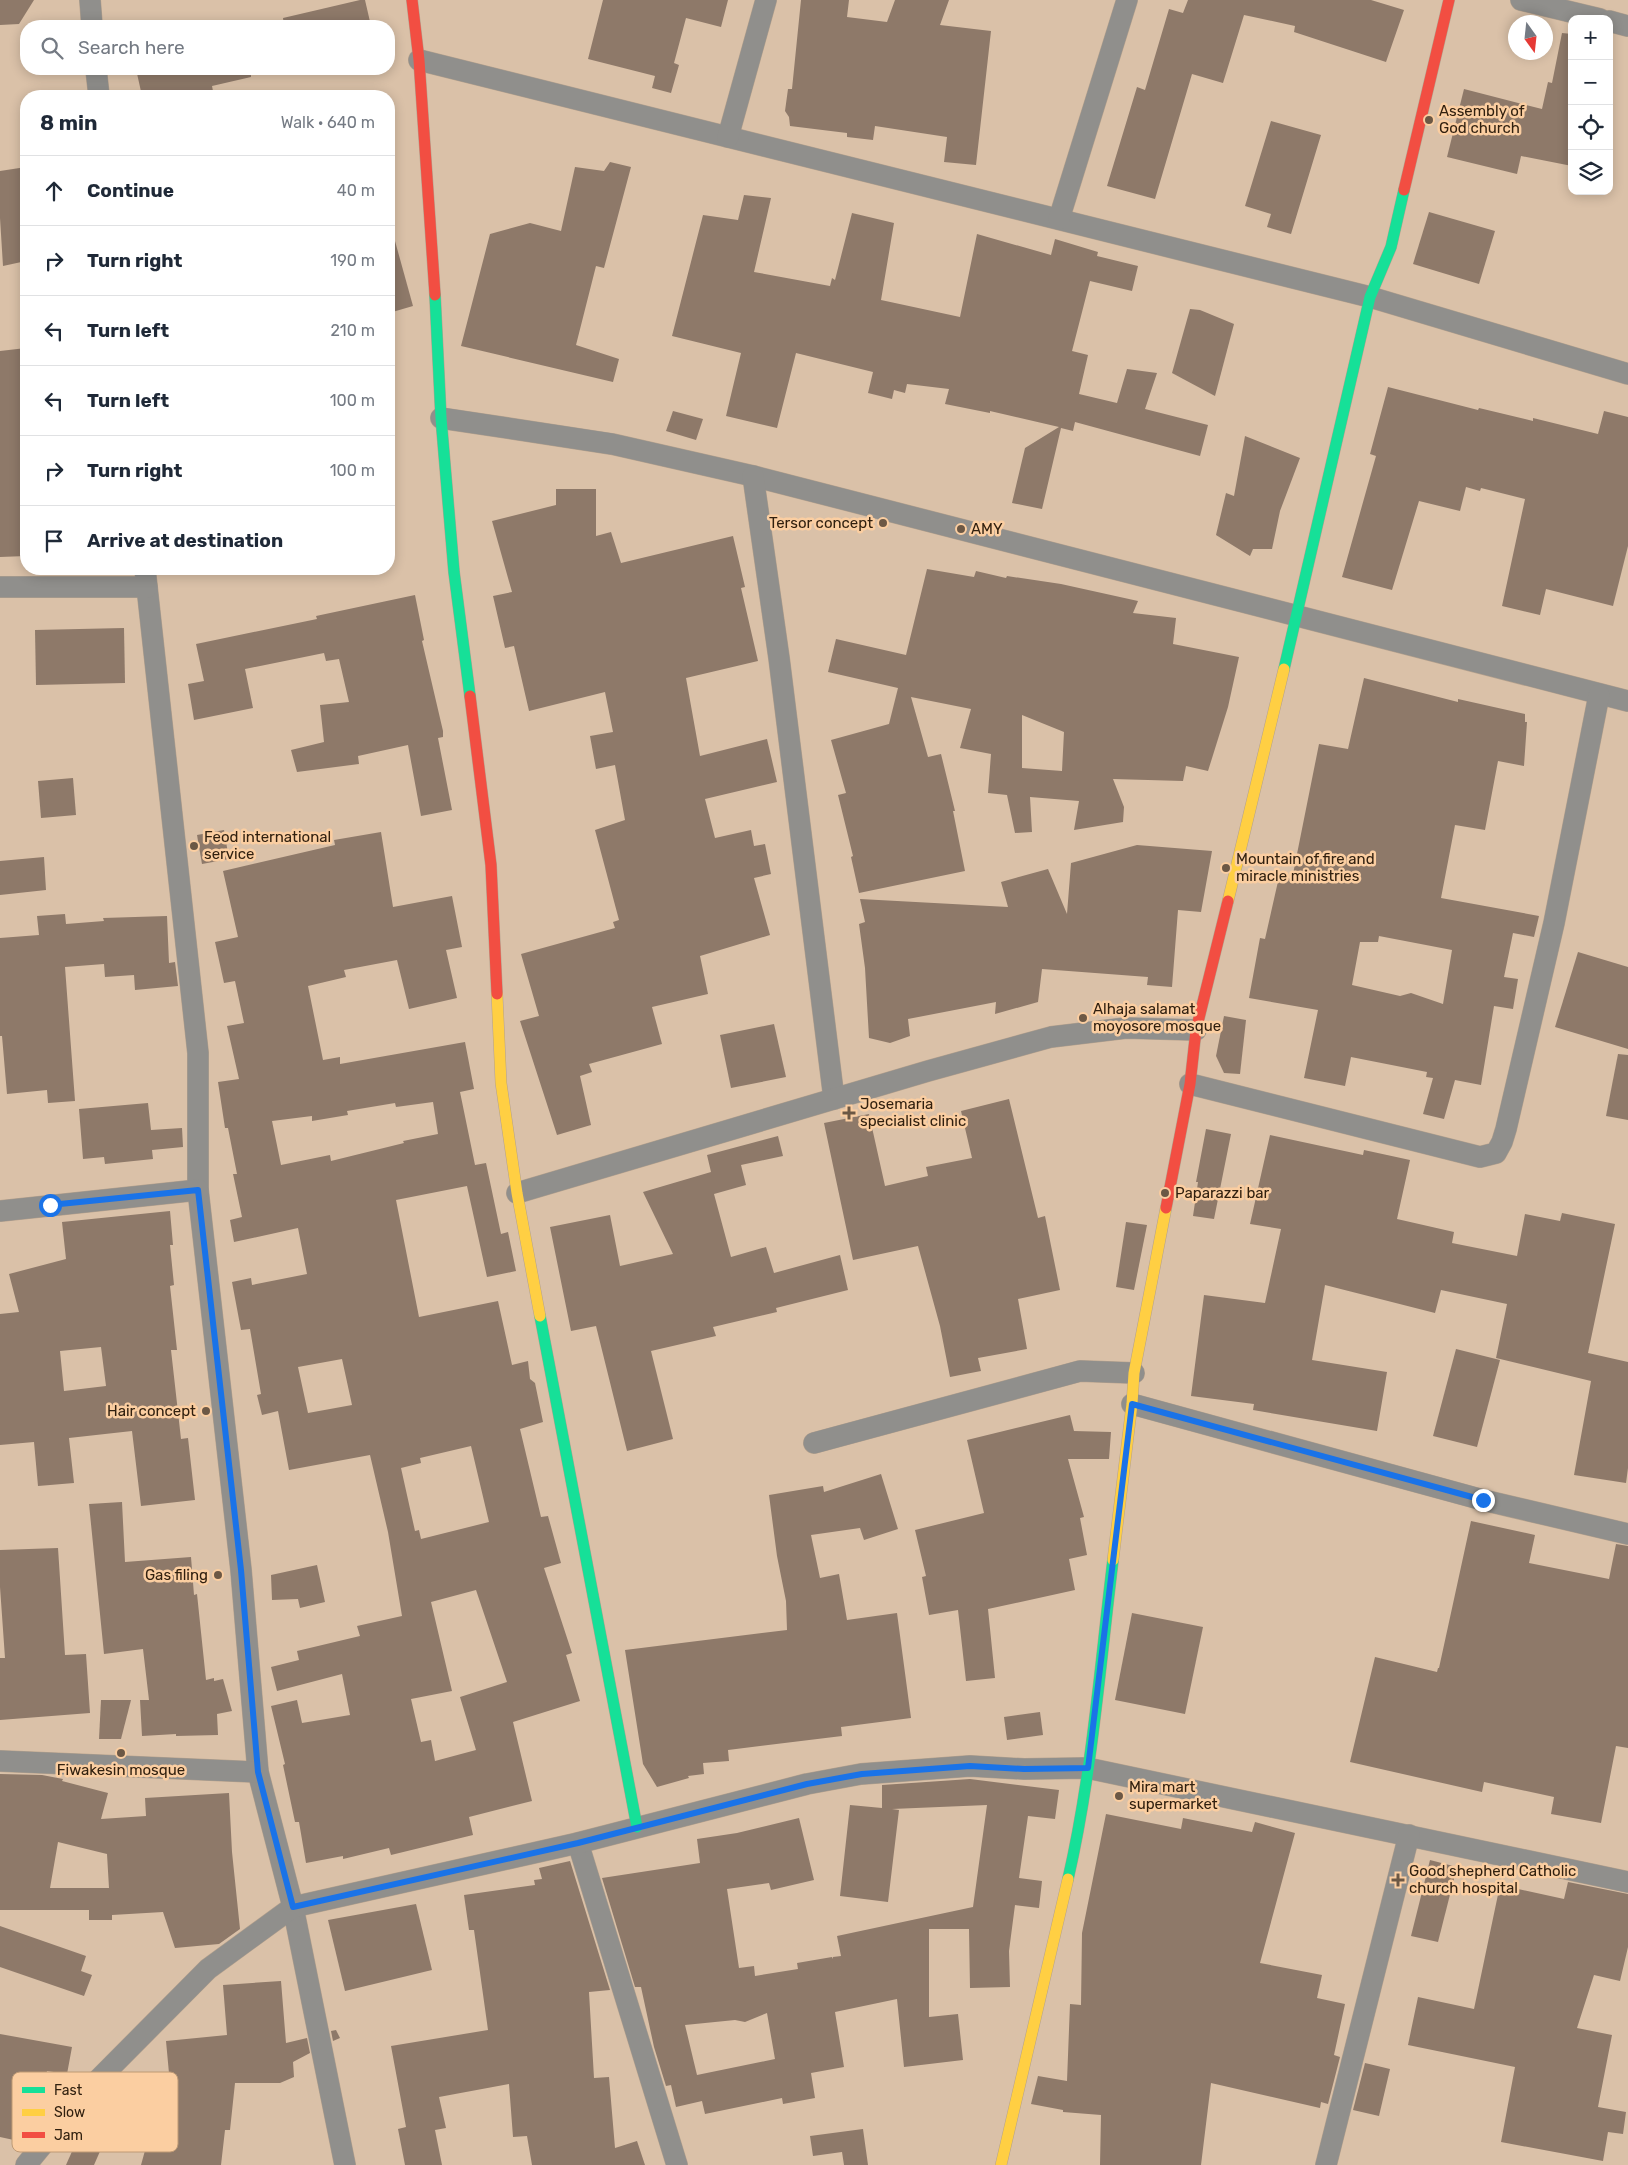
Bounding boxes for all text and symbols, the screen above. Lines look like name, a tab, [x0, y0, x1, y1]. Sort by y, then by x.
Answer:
north arrow	[1508, 15, 1553, 60]
map controls	[1568, 15, 1613, 195]
button: +	[1568, 15, 1613, 60]
search box	[20, 20, 395, 75]
icon: search	[38, 34, 66, 62]
text: Search here	[78, 36, 185, 59]
button: −	[1568, 60, 1613, 105]
place label: Assembly of God church	[1439, 102, 1525, 137]
button: locate	[1568, 105, 1613, 150]
text: 8 min	[40, 110, 97, 135]
text: Walk · 640 m	[281, 113, 375, 132]
marker: Assembly of God church	[1423, 114, 1435, 126]
button: layers	[1568, 150, 1613, 195]
icon: ahead	[40, 177, 68, 205]
text: Continue	[87, 179, 174, 202]
text: 40 m	[337, 181, 375, 200]
icon: right	[40, 247, 68, 275]
text: Turn right	[87, 249, 182, 272]
text: 190 m	[330, 251, 375, 270]
icon: left	[40, 317, 68, 345]
text: Turn left	[87, 319, 169, 342]
text: 210 m	[330, 321, 375, 340]
icon: left	[40, 387, 68, 415]
text: Turn left	[87, 389, 169, 412]
text: 100 m	[330, 391, 375, 410]
icon: right	[40, 457, 68, 485]
text: Turn right	[87, 459, 182, 482]
text: 100 m	[330, 461, 375, 480]
place label: Tersor concept	[769, 514, 873, 532]
marker: Tersor concept	[877, 517, 889, 529]
place label: AMY	[971, 520, 1003, 538]
marker: AMY	[955, 523, 967, 535]
icon: arrive	[40, 527, 68, 555]
text: Arrive at destination	[87, 529, 283, 552]
place label: Feod international service	[204, 828, 331, 863]
marker: Feod international service	[188, 840, 200, 852]
place label: Mountain of fire and miracle ministries	[1236, 850, 1375, 885]
marker: Mountain of fire and miracle ministries	[1220, 862, 1232, 874]
place label: Alhaja salamat moyosore mosque	[1093, 1000, 1221, 1035]
marker: Alhaja salamat moyosore mosque	[1077, 1012, 1089, 1024]
place label: Josemaria specialist clinic	[860, 1095, 966, 1130]
marker: Josemaria specialist clinic	[842, 1106, 856, 1120]
place label: Paparazzi bar	[1175, 1184, 1270, 1202]
marker: Paparazzi bar	[1159, 1187, 1171, 1199]
route start	[39, 1194, 62, 1217]
place label: Hair concept	[107, 1402, 196, 1420]
marker: Hair concept	[200, 1405, 212, 1417]
route end	[1472, 1489, 1495, 1512]
place label: Gas filing	[145, 1566, 208, 1584]
marker: Gas filing	[212, 1569, 224, 1581]
marker: Fiwakesin mosque	[115, 1747, 127, 1759]
place label: Fiwakesin mosque	[57, 1761, 185, 1779]
place label: Mira mart supermarket	[1129, 1778, 1218, 1813]
marker: Mira mart supermarket	[1113, 1790, 1125, 1802]
place label: Good shepherd Catholic church hospital	[1409, 1862, 1576, 1897]
marker: Good shepherd Catholic church hospital	[1391, 1873, 1405, 1887]
legend	[12, 2072, 178, 2152]
text: Fast	[54, 2082, 83, 2099]
text: Slow	[54, 2104, 85, 2121]
text: Jam	[54, 2127, 83, 2144]

